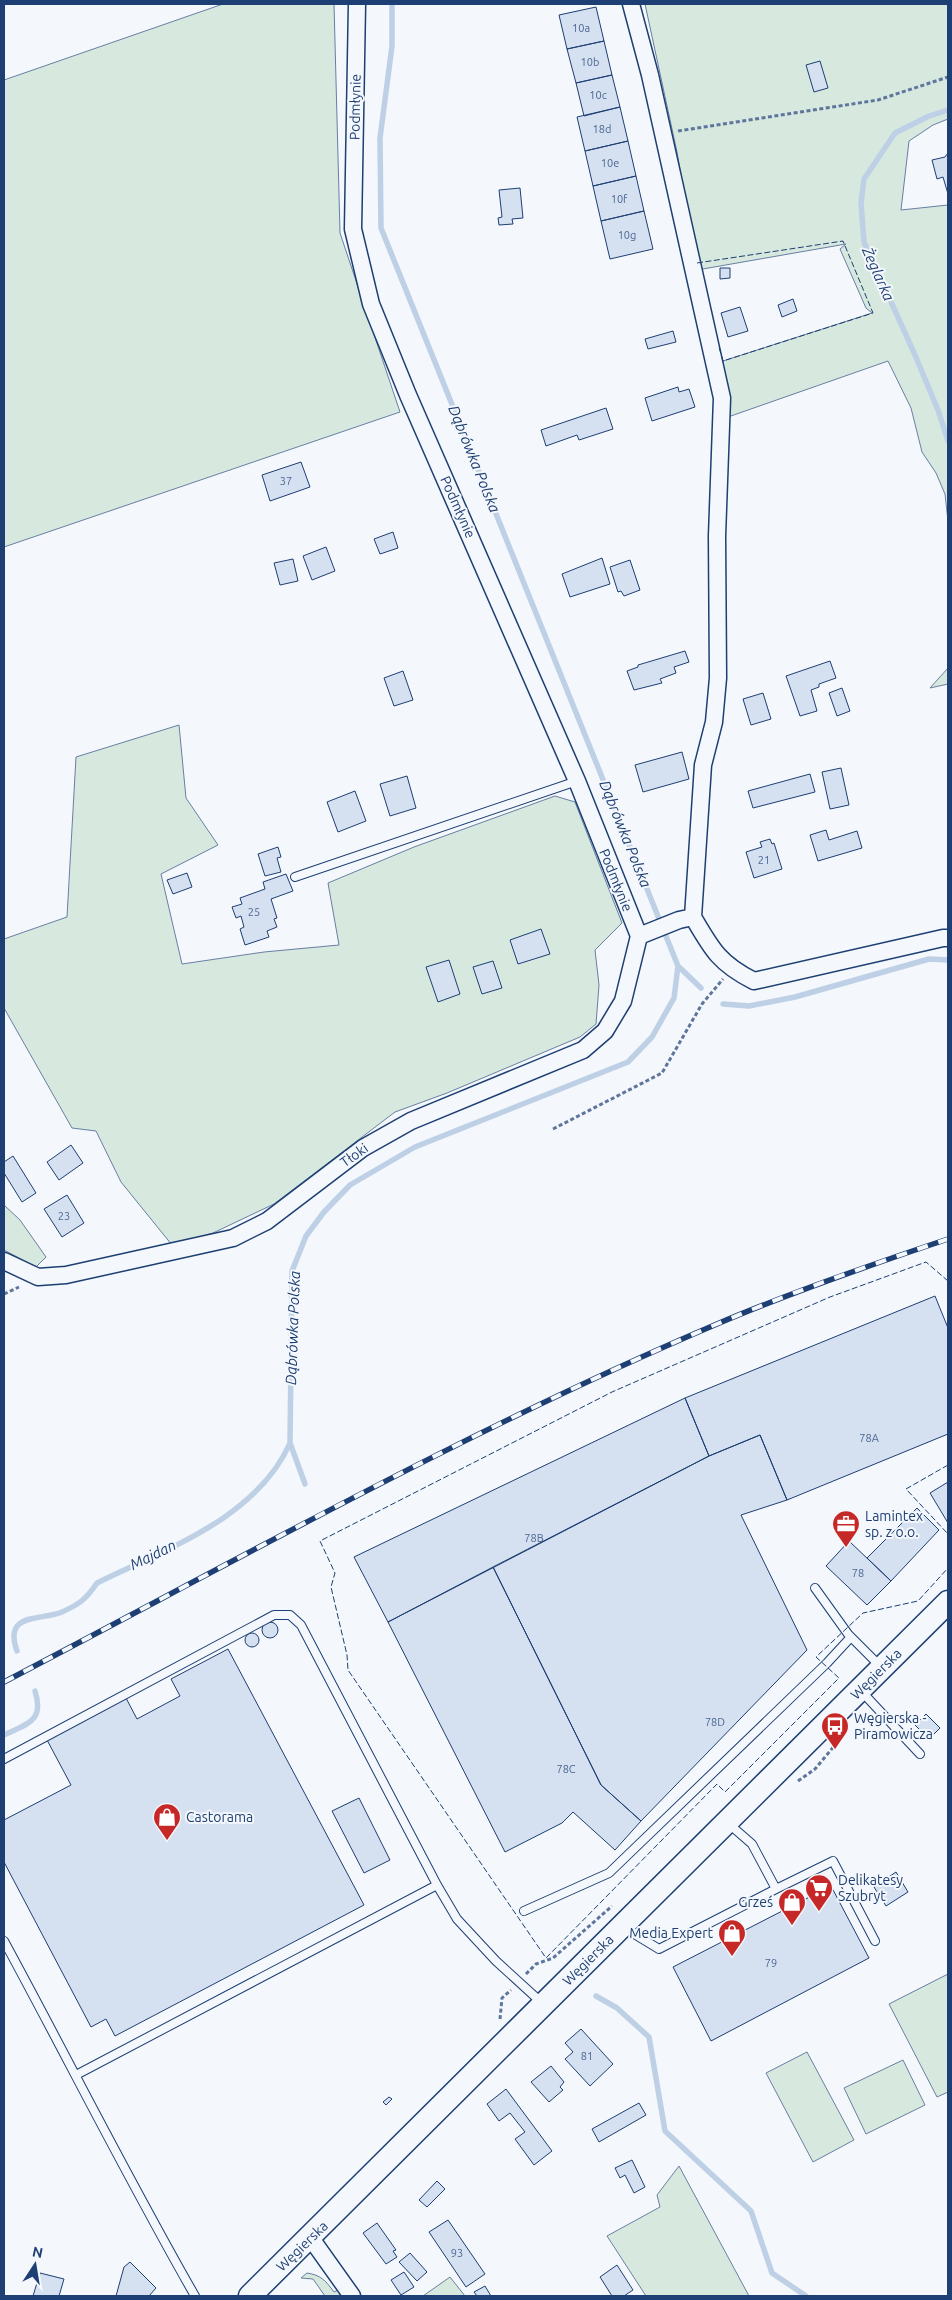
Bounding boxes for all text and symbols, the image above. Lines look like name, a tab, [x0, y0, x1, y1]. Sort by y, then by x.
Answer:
house number: 10a	[572, 22, 590, 34]
house number: 10b	[581, 56, 599, 68]
street label: Podmłynie	[346, 74, 364, 140]
house number: 10c	[589, 89, 607, 101]
house number: 18d	[593, 123, 611, 135]
house number: 10e	[601, 157, 619, 169]
house number: 10f	[611, 193, 628, 205]
house number: 10g	[618, 229, 636, 241]
water label: Żeglarka	[859, 243, 898, 303]
water label: Dąbrówka Polska	[445, 403, 504, 515]
street label: Podmłynie	[437, 473, 479, 541]
house number: 37	[280, 475, 292, 487]
water label: Dąbrówka Polska	[596, 778, 655, 890]
street label: Podmłynie	[596, 846, 636, 914]
house number: 21	[758, 854, 770, 866]
house number: 25	[248, 906, 260, 918]
street label: Tłoki	[337, 1140, 371, 1170]
house number: 23	[58, 1210, 70, 1222]
water label: Dąbrówka Polska	[282, 1271, 303, 1385]
house number: 78A	[859, 1432, 880, 1444]
place label: Lamintex sp. z o.o.	[865, 1508, 923, 1540]
office icon: Lamintex sp. z o.o.	[831, 1509, 861, 1548]
house number: 78B	[524, 1532, 544, 1544]
water label: Majdan	[127, 1536, 179, 1573]
house number: 78	[852, 1567, 864, 1579]
street label: Węgierska	[847, 1645, 905, 1703]
place label: Węgierska - Piramowicza	[854, 1710, 933, 1742]
bus stop icon: Węgierska - Piramowicza	[820, 1711, 850, 1750]
house number: 78D	[705, 1716, 725, 1728]
house number: 78C	[556, 1763, 576, 1775]
shop icon: Castorama	[152, 1802, 182, 1841]
place label: Castorama	[186, 1809, 253, 1825]
place label: Delikatesy Szubryt	[838, 1872, 903, 1904]
supermarket icon: Delikatesy Szubryt	[804, 1873, 834, 1912]
shop icon: Grześ	[777, 1887, 807, 1926]
place label: Grześ	[738, 1894, 773, 1910]
shop icon: Media Expert	[717, 1918, 747, 1957]
place label: Media Expert	[629, 1925, 713, 1941]
street label: Węgierska	[559, 1931, 617, 1989]
house number: 79	[765, 1957, 777, 1969]
house number: 81	[581, 2050, 593, 2062]
street label: Węgierska	[273, 2218, 331, 2274]
north arrow	[10, 2240, 60, 2290]
text: N	[31, 2243, 44, 2261]
house number: 93	[451, 2247, 463, 2259]

